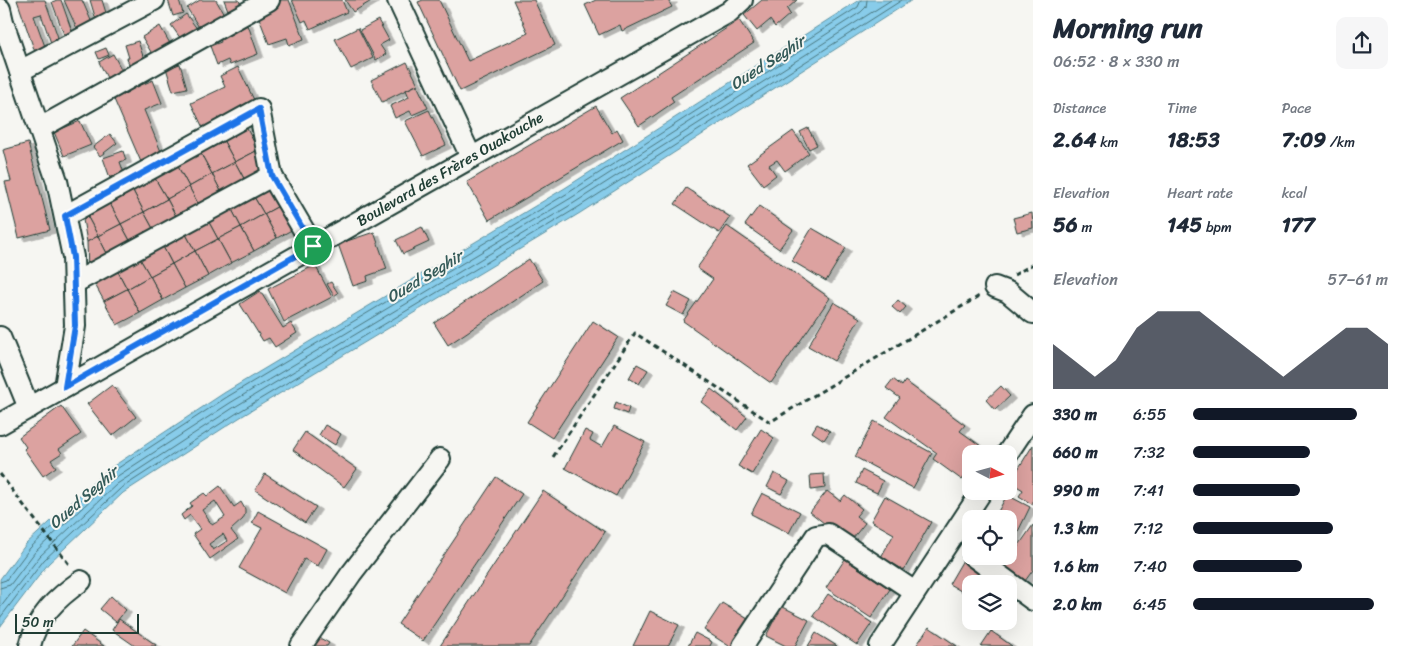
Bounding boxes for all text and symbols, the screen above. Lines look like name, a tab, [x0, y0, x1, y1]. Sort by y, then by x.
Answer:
text: Morning run	[1053, 3, 1203, 52]
button: share	[1336, 17, 1388, 69]
water label: Oued Seghir	[724, 25, 814, 98]
text: 06:52 · 8 × 330 m	[1053, 47, 1180, 76]
text: Distance	[1053, 96, 1106, 121]
text: Time	[1167, 96, 1197, 121]
text: Pace	[1282, 96, 1311, 121]
street label: Boulevard des Frères Ouakouche	[352, 105, 548, 233]
text: 2.64	[1053, 121, 1097, 159]
text: 18:53	[1167, 121, 1220, 159]
text: 7:09	[1282, 121, 1326, 159]
text: km	[1097, 130, 1118, 155]
text: /km	[1326, 130, 1355, 155]
text: Elevation	[1053, 181, 1110, 206]
text: Heart rate	[1167, 181, 1233, 206]
text: kcal	[1282, 181, 1307, 206]
text: 56	[1053, 206, 1078, 244]
text: 145	[1167, 206, 1202, 244]
text: 177	[1282, 206, 1315, 244]
text: m	[1078, 215, 1092, 240]
text: bpm	[1202, 215, 1232, 240]
pin	[292, 225, 334, 267]
icon: arrive	[299, 232, 327, 260]
water label: Oued Seghir	[380, 240, 471, 311]
text: Elevation	[1053, 265, 1118, 294]
text: 57–61 m	[1328, 265, 1388, 294]
text: 330 m	[1053, 400, 1097, 429]
text: 6:55	[1133, 400, 1166, 429]
text: 660 m	[1053, 438, 1098, 467]
text: 7:32	[1133, 438, 1165, 467]
north arrow	[962, 445, 1018, 500]
map controls	[962, 445, 1017, 630]
water label: Oued Seghir	[42, 456, 127, 536]
text: 990 m	[1053, 476, 1099, 505]
text: 7:41	[1133, 476, 1164, 505]
button: locate	[962, 510, 1017, 565]
text: 1.3 km	[1053, 514, 1098, 543]
text: 7:12	[1133, 514, 1163, 543]
text: 1.6 km	[1053, 552, 1099, 581]
text: 7:40	[1133, 552, 1167, 581]
button: layers	[962, 575, 1017, 630]
text: 2.0 km	[1053, 590, 1102, 619]
text: 6:45	[1133, 590, 1167, 619]
text: 50 m	[22, 610, 54, 635]
scale bar	[15, 611, 139, 634]

